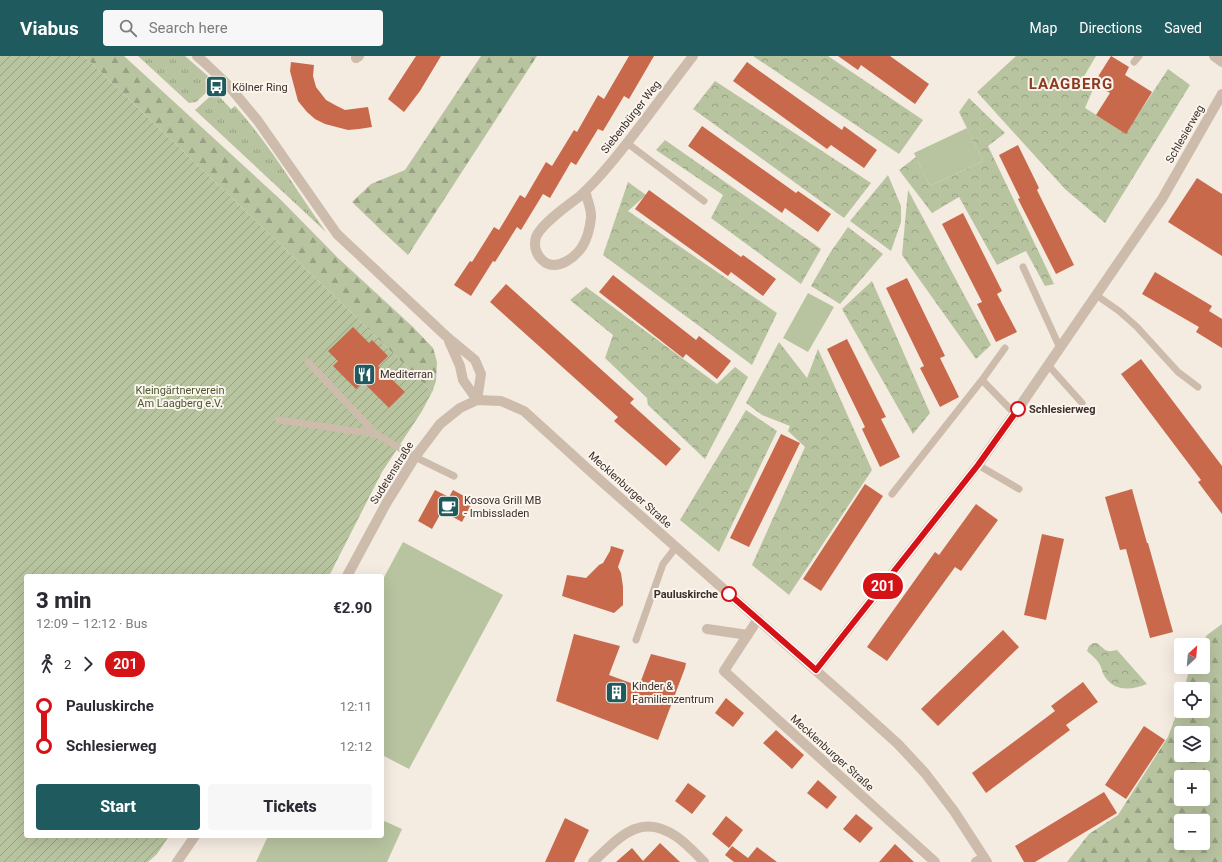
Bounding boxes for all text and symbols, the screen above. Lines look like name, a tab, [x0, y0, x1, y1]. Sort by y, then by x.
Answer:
search box	[103, 10, 383, 46]
text: Viabus	[20, 17, 79, 40]
icon: search	[117, 17, 139, 39]
text: Search here	[149, 19, 228, 37]
text: Map	[1030, 20, 1057, 36]
text: Directions	[1079, 20, 1142, 36]
text: Saved	[1164, 20, 1202, 36]
bus stop icon: Kölner Ring	[204, 74, 230, 100]
district label: LAAGBERG	[1029, 75, 1113, 93]
street label: Siebenbürger Weg	[598, 78, 664, 156]
place label: Kölner Ring	[232, 81, 288, 94]
street label: Schlesierweg	[1163, 103, 1207, 165]
restaurant icon: Mediterran	[351, 361, 377, 387]
place label: Mediterran	[380, 368, 433, 381]
park label: Kleingärtnerverein Am Laagberg e.V.	[136, 384, 224, 410]
marker: Schlesierweg	[1010, 401, 1026, 417]
place label: Schlesierweg	[1029, 403, 1095, 416]
street label: Sudetenstraße	[368, 439, 416, 507]
street label: Mecklenburger Straße	[586, 449, 674, 531]
cafe icon: Kosova Grill MB - Imbissladen	[435, 493, 461, 519]
place label: Kosova Grill MB - Imbissladen	[464, 494, 541, 520]
line badge: 201	[860, 573, 906, 599]
text: 201	[871, 578, 895, 594]
marker: Pauluskirche	[721, 586, 737, 602]
text: 3 min	[36, 588, 91, 613]
place label: Pauluskirche	[654, 588, 718, 601]
text: €2.90	[333, 599, 372, 617]
text: 12:09 – 12:12 · Bus	[36, 616, 148, 631]
north arrow	[1174, 638, 1210, 674]
map controls	[1174, 638, 1210, 850]
icon: walk	[36, 653, 58, 675]
icon: forward	[77, 653, 99, 675]
text: 201	[113, 656, 137, 672]
text: 2	[64, 657, 71, 672]
building icon: Kinder & Familienzentrum	[604, 679, 630, 705]
place label: Kinder & Familienzentrum	[632, 680, 714, 706]
button: locate	[1174, 682, 1210, 718]
text: Pauluskirche	[66, 697, 154, 715]
text: 12:11	[340, 699, 372, 714]
street label: Mecklenburger Straße	[788, 712, 876, 794]
button: layers	[1174, 726, 1210, 762]
text: Schlesierweg	[66, 737, 157, 755]
text: 12:12	[340, 739, 372, 754]
button: +	[1174, 770, 1210, 806]
button: Start	[36, 784, 200, 830]
button: Tickets	[208, 784, 372, 830]
button: −	[1174, 814, 1210, 850]

